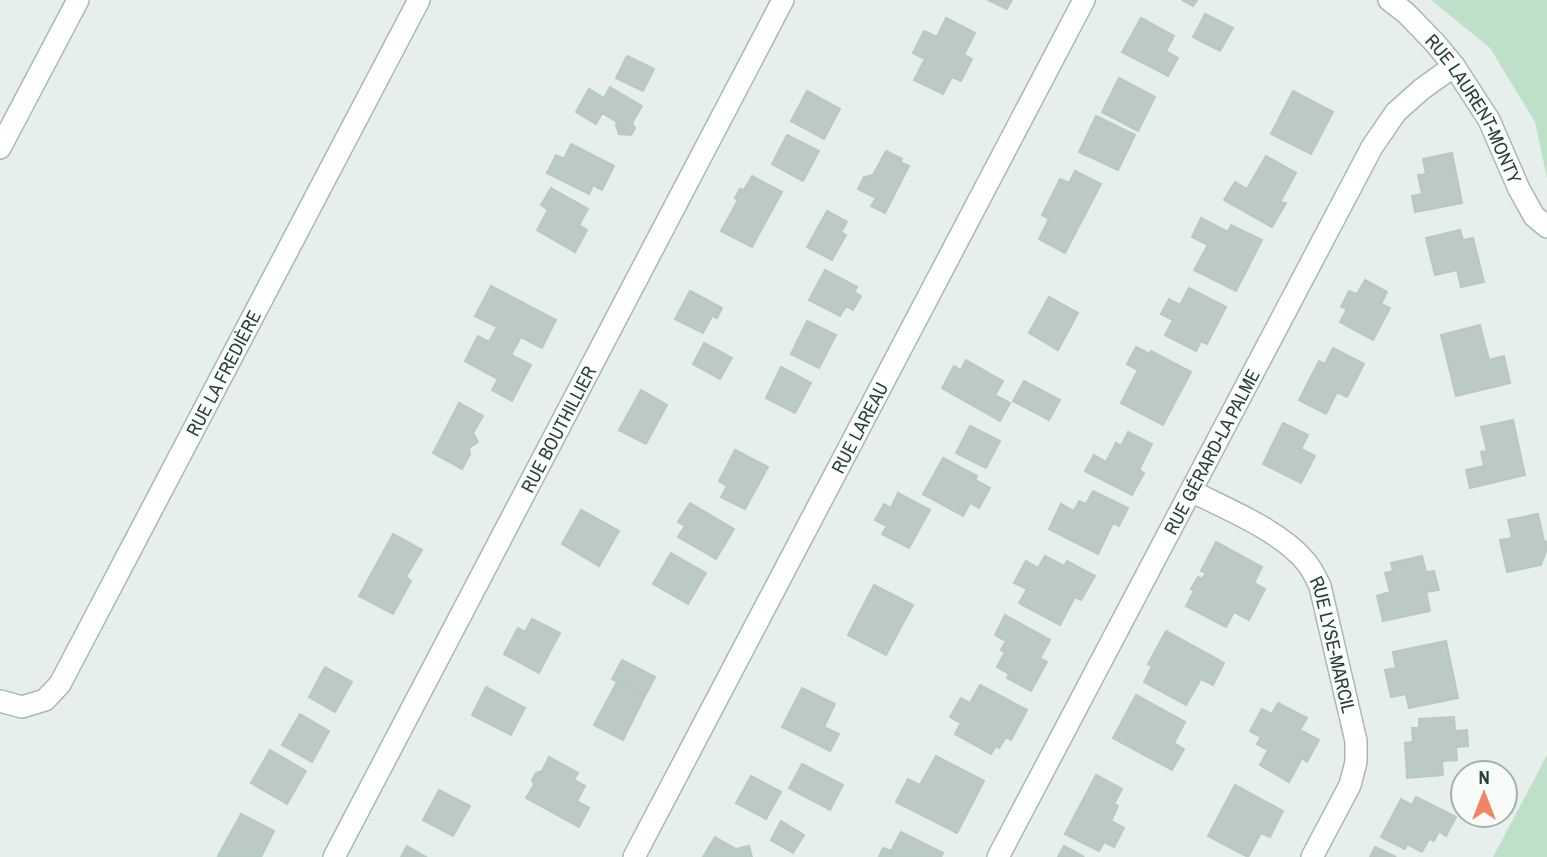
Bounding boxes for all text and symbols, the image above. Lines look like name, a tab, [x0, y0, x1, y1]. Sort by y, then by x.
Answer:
street label: RUE LAURENT-MONTY	[1420, 28, 1528, 188]
street label: RUE LA FREDIÈRE	[179, 306, 267, 440]
street label: RUE BOUTHILLIER	[514, 361, 602, 497]
street label: RUE GÉRARD-LA PALME	[1157, 365, 1266, 539]
street label: RUE LAREAU	[825, 377, 894, 478]
street label: RUE LYSE-MARCIL	[1304, 571, 1362, 716]
north arrow	[1449, 759, 1519, 829]
text: N	[1478, 764, 1490, 790]

